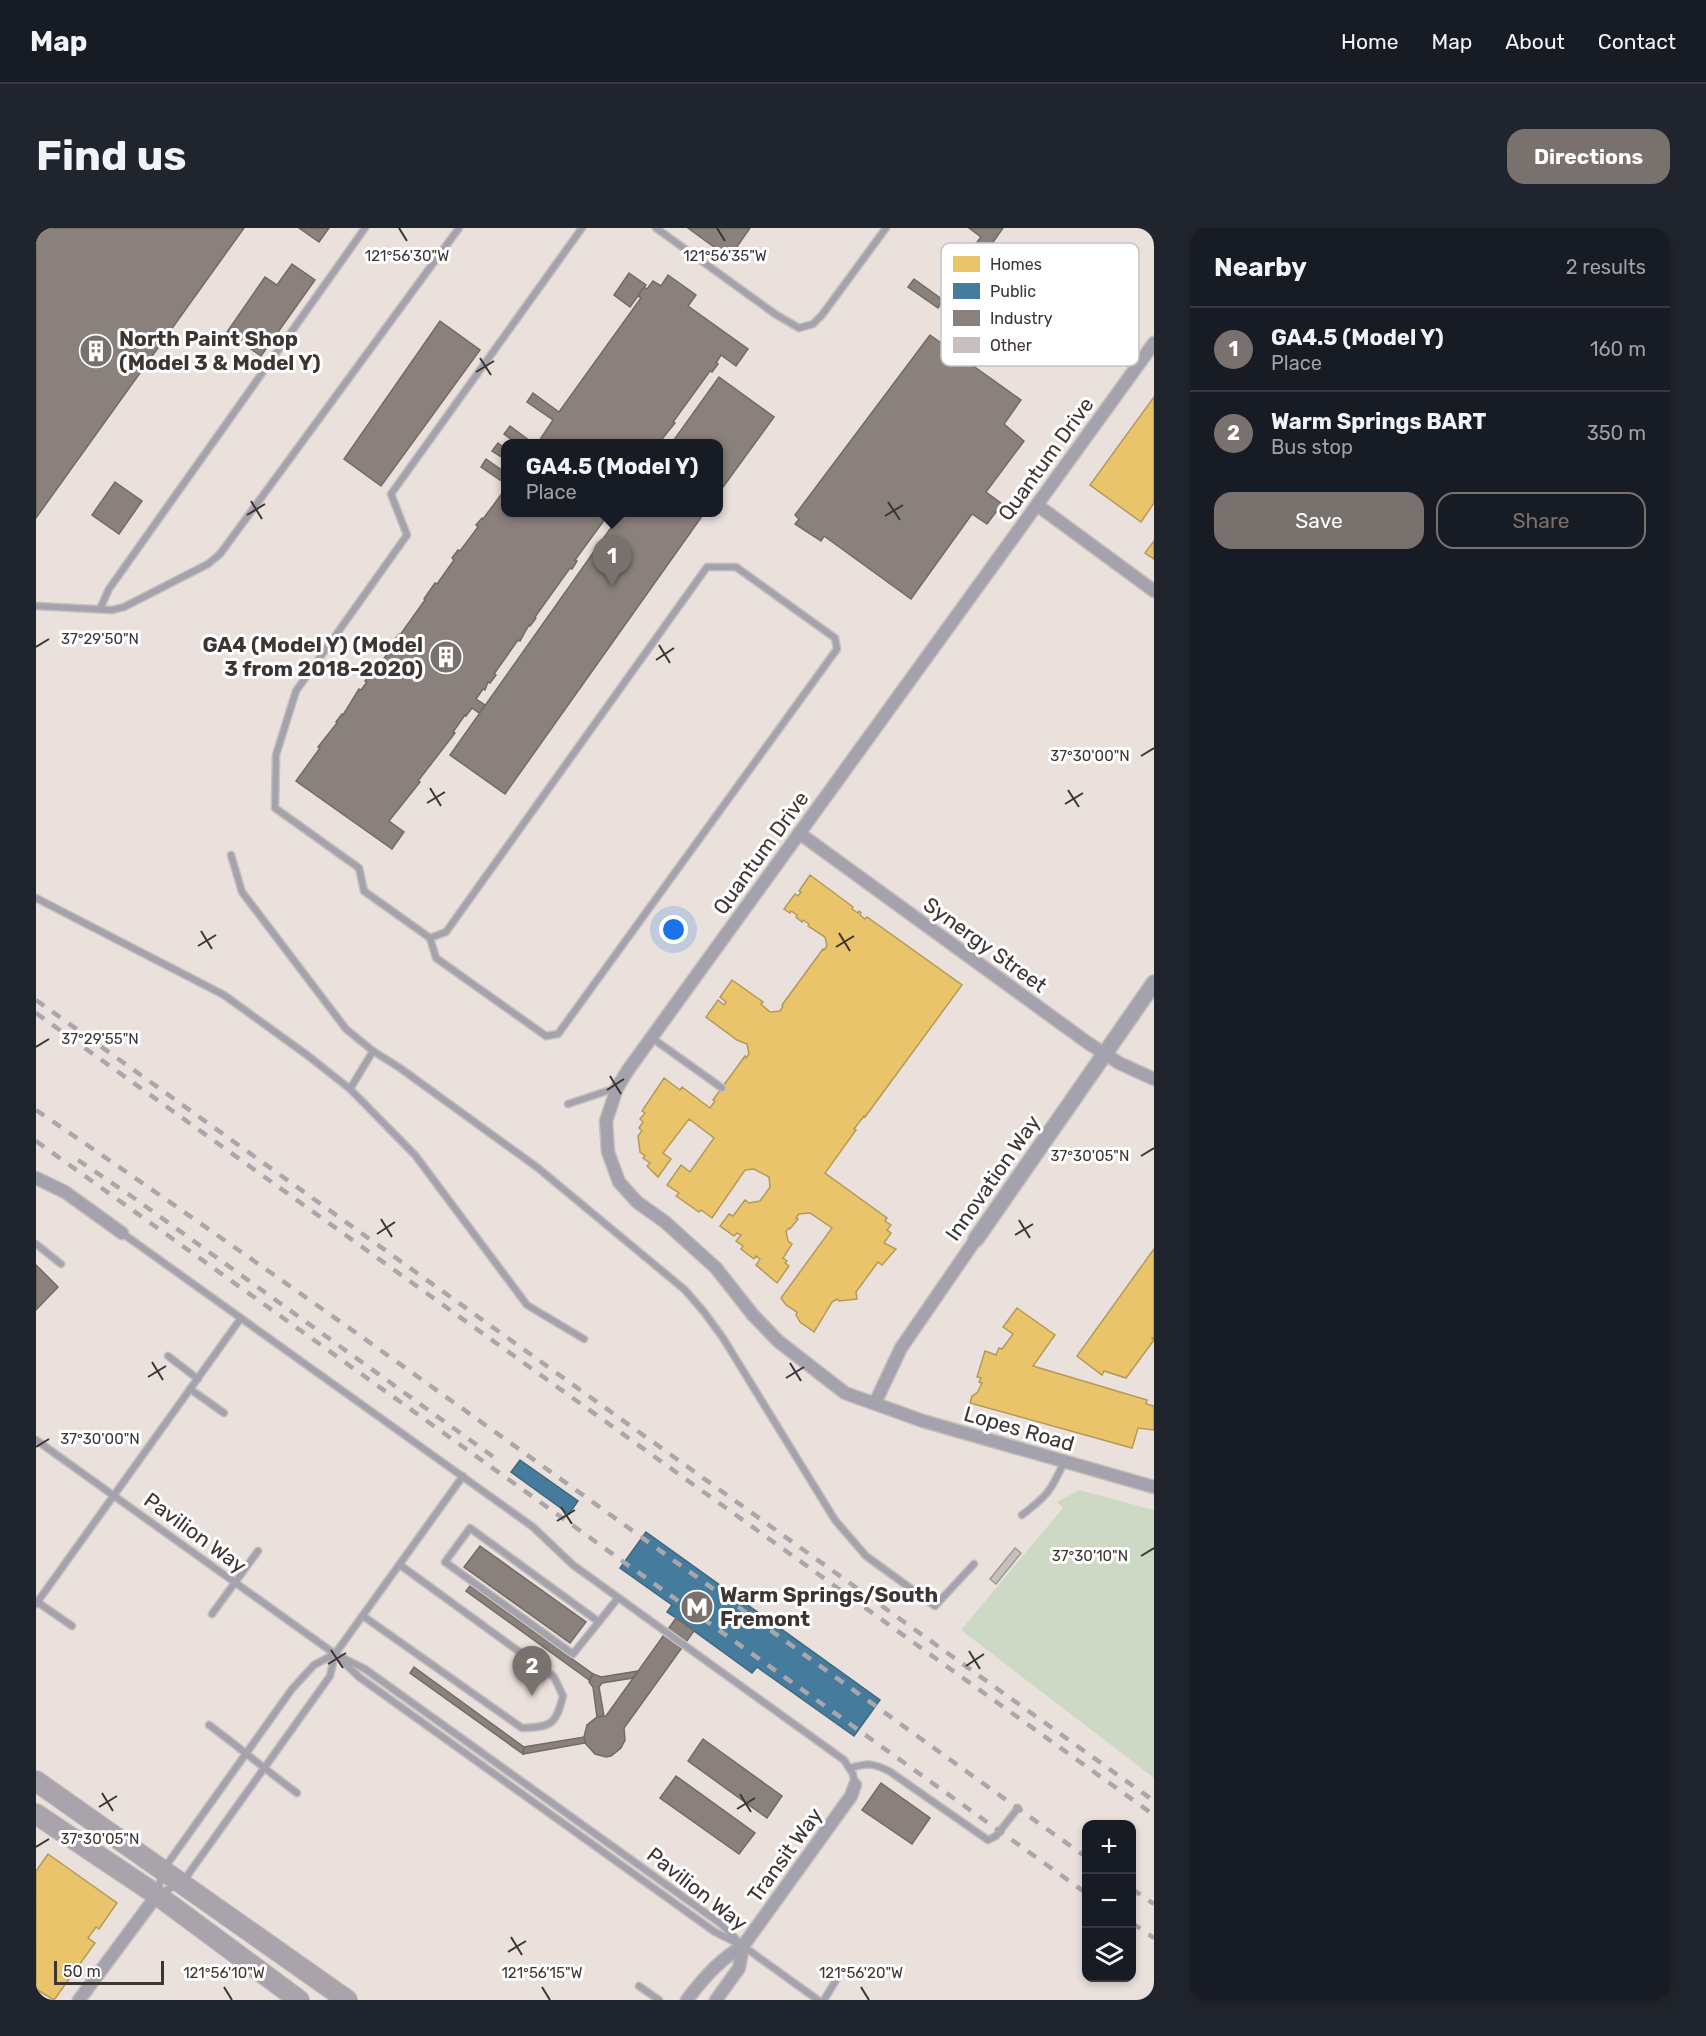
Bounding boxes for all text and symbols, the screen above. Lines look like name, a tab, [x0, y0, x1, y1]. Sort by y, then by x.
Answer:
text: Map	[30, 25, 87, 58]
text: Home	[1341, 29, 1398, 54]
text: Map	[1431, 29, 1472, 54]
text: About	[1505, 29, 1565, 54]
text: Contact	[1598, 29, 1676, 54]
button: Directions	[1507, 129, 1670, 184]
text: Find us	[36, 131, 187, 181]
legend	[941, 243, 1139, 366]
text: 121°56'30"W	[365, 247, 449, 265]
text: 121°56'35"W	[683, 247, 767, 265]
text: Nearby	[1214, 252, 1307, 283]
text: Homes	[990, 255, 1042, 274]
text: 2 results	[1566, 255, 1646, 279]
text: Public	[990, 282, 1036, 301]
text: Industry	[990, 309, 1053, 328]
text: GA4.5 (Model Y)	[1271, 324, 1444, 351]
place label: North Paint Shop (Model 3 & Model Y)	[119, 326, 321, 375]
building icon: North Paint Shop (Model 3 & Model Y)	[78, 333, 114, 369]
text: Other	[990, 336, 1032, 355]
text: 1	[1229, 337, 1238, 361]
text: 160 m	[1590, 337, 1646, 361]
text: Place	[1271, 351, 1322, 375]
street label: Quantum Drive	[993, 392, 1099, 525]
text: Warm Springs BART	[1271, 408, 1486, 435]
text: 2	[1227, 421, 1240, 445]
text: 350 m	[1587, 421, 1646, 445]
text: Bus stop	[1271, 435, 1353, 459]
popup	[501, 439, 723, 517]
text: GA4.5 (Model Y)	[526, 453, 698, 480]
text: Place	[526, 480, 577, 504]
button: Save	[1214, 492, 1424, 549]
button: Share	[1436, 492, 1646, 549]
pin: 1	[592, 536, 632, 586]
text: 37°29'50"N	[61, 630, 139, 648]
place label: GA4 (Model Y) (Model 3 from 2018-2020)	[202, 632, 423, 681]
building icon: GA4 (Model Y) (Model 3 from 2018-2020)	[428, 639, 464, 675]
text: 37°30'00"N	[1050, 747, 1130, 765]
street label: Quantum Drive	[708, 786, 814, 919]
street label: Synergy Street	[919, 891, 1052, 998]
your location	[659, 915, 688, 944]
text: 37°29'55"N	[61, 1030, 139, 1048]
street label: Innovation Way	[940, 1110, 1045, 1245]
text: 37°30'05"N	[1051, 1147, 1129, 1165]
street label: Lopes Road	[961, 1401, 1077, 1456]
text: 37°30'00"N	[60, 1430, 140, 1448]
street label: Pavilion Way	[139, 1487, 252, 1578]
text: 37°30'10"N	[1052, 1547, 1128, 1565]
place label: Warm Springs/South Fremont	[720, 1582, 938, 1631]
metro station icon: Warm Springs/South Fremont	[679, 1589, 715, 1625]
pin: 2	[512, 1646, 552, 1696]
street label: Transit Way	[742, 1802, 827, 1907]
map controls	[1082, 1820, 1136, 1982]
button: +	[1082, 1820, 1136, 1874]
text: 37°30'05"N	[61, 1830, 139, 1848]
street label: Pavilion Way	[642, 1842, 753, 1936]
button: −	[1082, 1874, 1136, 1928]
button: layers	[1082, 1928, 1136, 1982]
scale bar	[54, 1958, 164, 1986]
text: 50 m	[63, 1962, 101, 1981]
text: 121°56'10"W	[183, 1964, 265, 1982]
text: 121°56'15"W	[501, 1964, 583, 1982]
text: 121°56'20"W	[819, 1964, 903, 1982]

